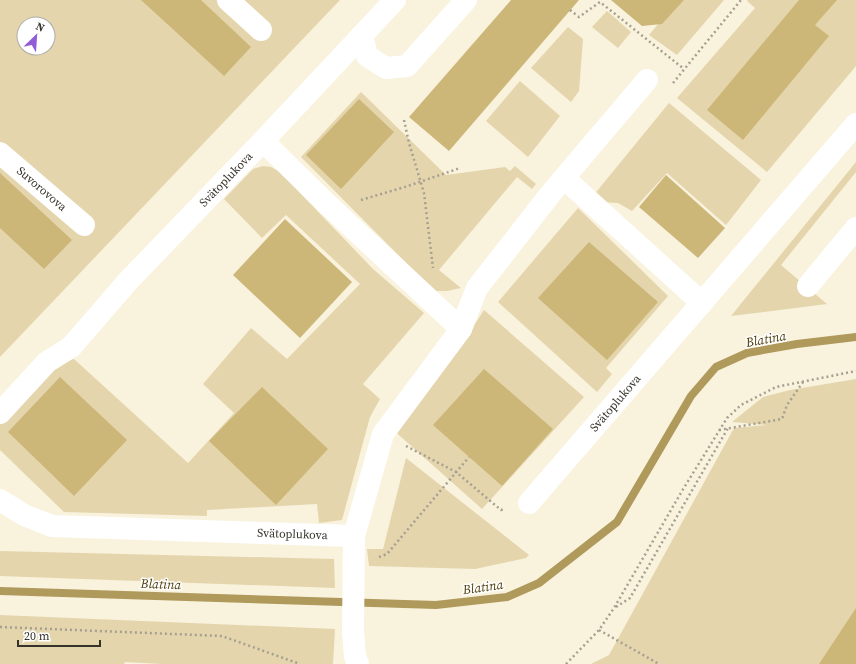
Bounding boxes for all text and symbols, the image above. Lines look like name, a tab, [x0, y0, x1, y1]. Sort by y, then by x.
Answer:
north arrow	[16, 16, 56, 56]
text: N	[33, 19, 47, 36]
street label: Svätoplukova	[196, 148, 257, 210]
street label: Suvorovova	[13, 163, 71, 215]
water label: Blatina	[744, 327, 788, 351]
street label: Svätoplukova	[586, 370, 645, 435]
street label: Svätoplukova	[257, 525, 329, 543]
water label: Blatina	[139, 575, 182, 593]
water label: Blatina	[461, 576, 504, 598]
scale bar	[18, 622, 100, 648]
text: 20 m	[24, 628, 50, 644]

